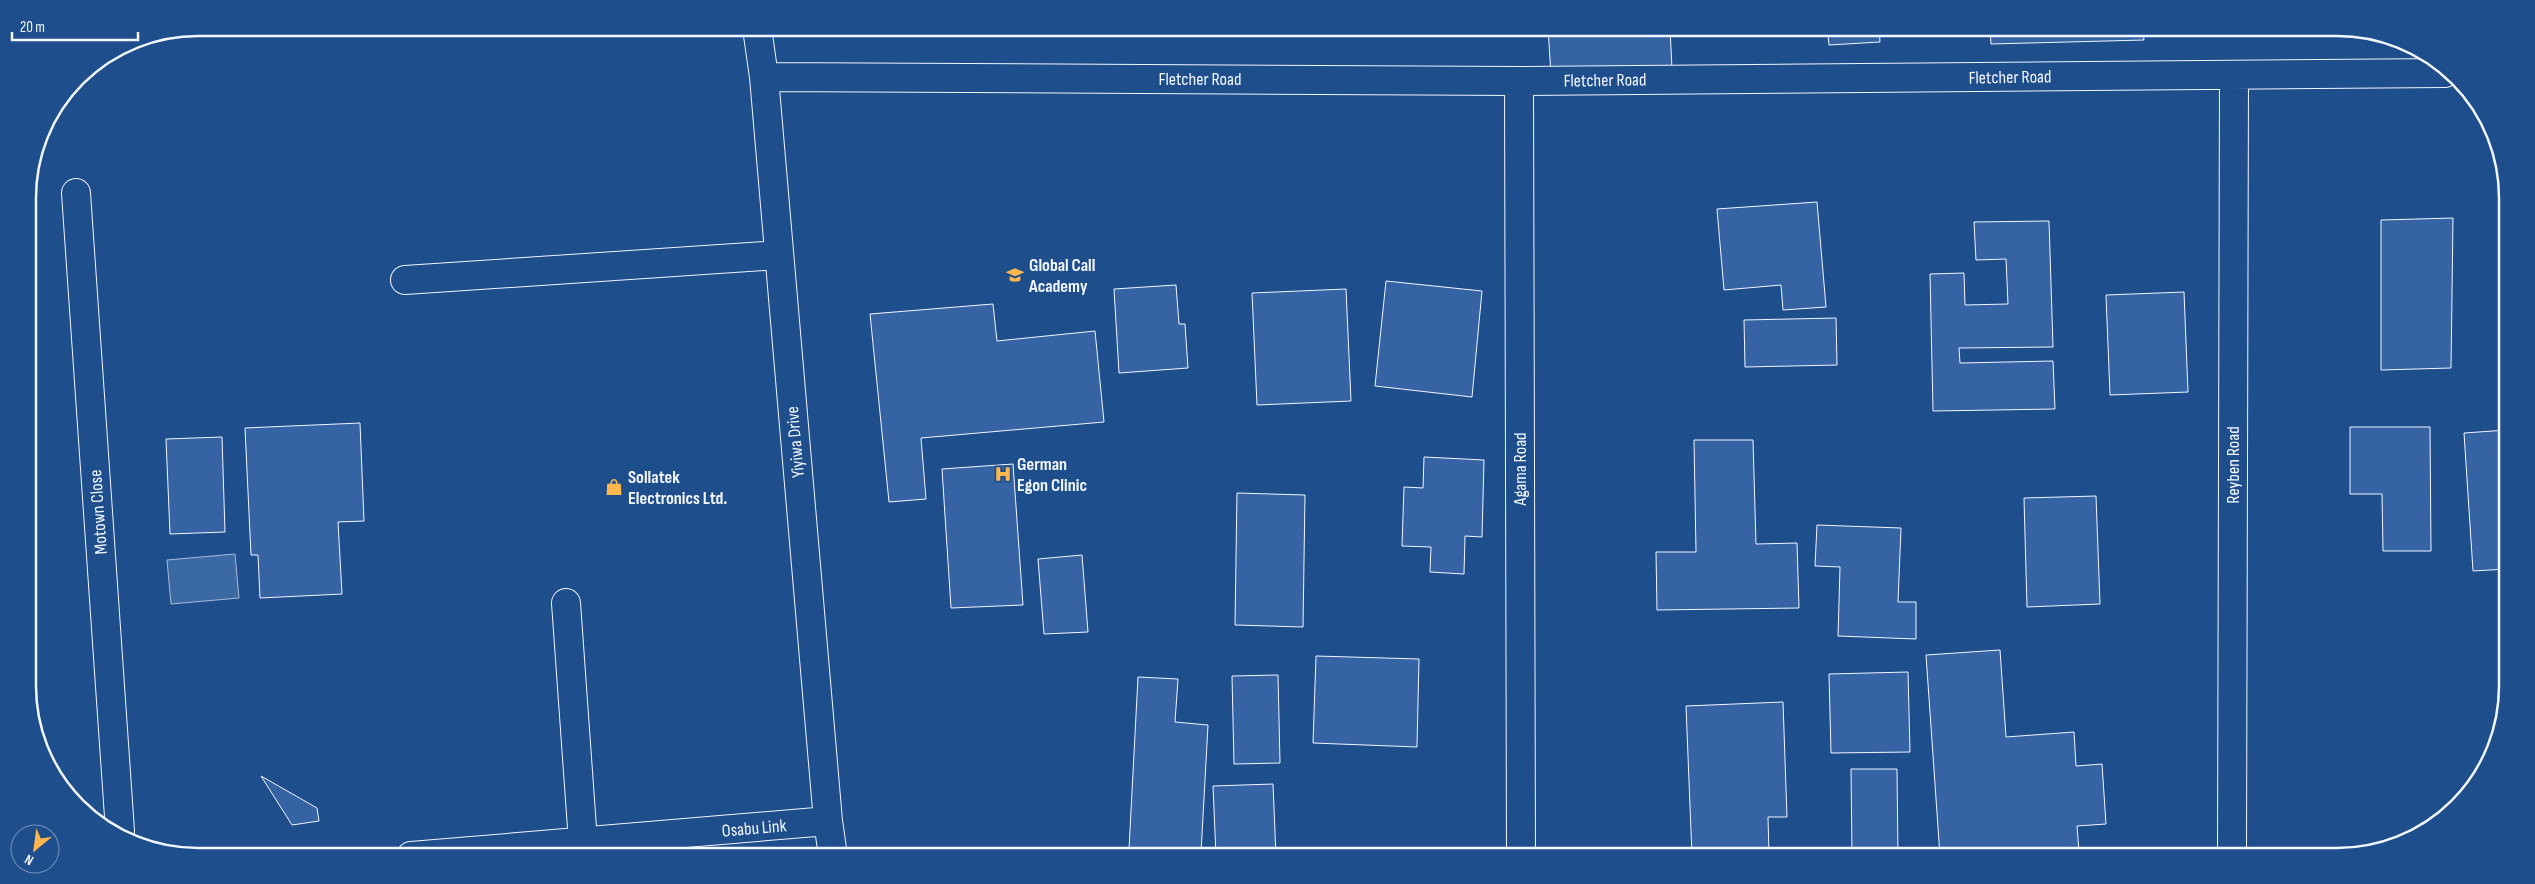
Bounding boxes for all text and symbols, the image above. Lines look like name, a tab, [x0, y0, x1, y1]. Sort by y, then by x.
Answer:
scale bar	[12, 10, 139, 42]
text: 20 m	[20, 18, 45, 37]
street label: Fletcher Road	[1968, 66, 2052, 89]
street label: Fletcher Road	[1159, 69, 1241, 90]
street label: Fletcher Road	[1563, 69, 1647, 92]
place label: Global Call Academy	[1028, 255, 1095, 297]
school or university icon: Global Call Academy	[1005, 265, 1025, 285]
street label: Yiyiwa Drive	[782, 405, 809, 479]
street label: Reyben Road	[2223, 426, 2244, 504]
street label: Agama Road	[1510, 432, 1531, 507]
place label: German Egon Clinic	[1017, 454, 1087, 496]
hospital icon: German Egon Clinic	[993, 464, 1013, 484]
place label: Sollatek Electronics Ltd.	[628, 467, 727, 509]
street label: Motown Close	[85, 469, 112, 555]
shop icon: Sollatek Electronics Ltd.	[604, 477, 624, 497]
street label: Osabu Link	[721, 815, 787, 842]
north arrow	[10, 824, 60, 874]
text: N	[22, 851, 36, 869]

